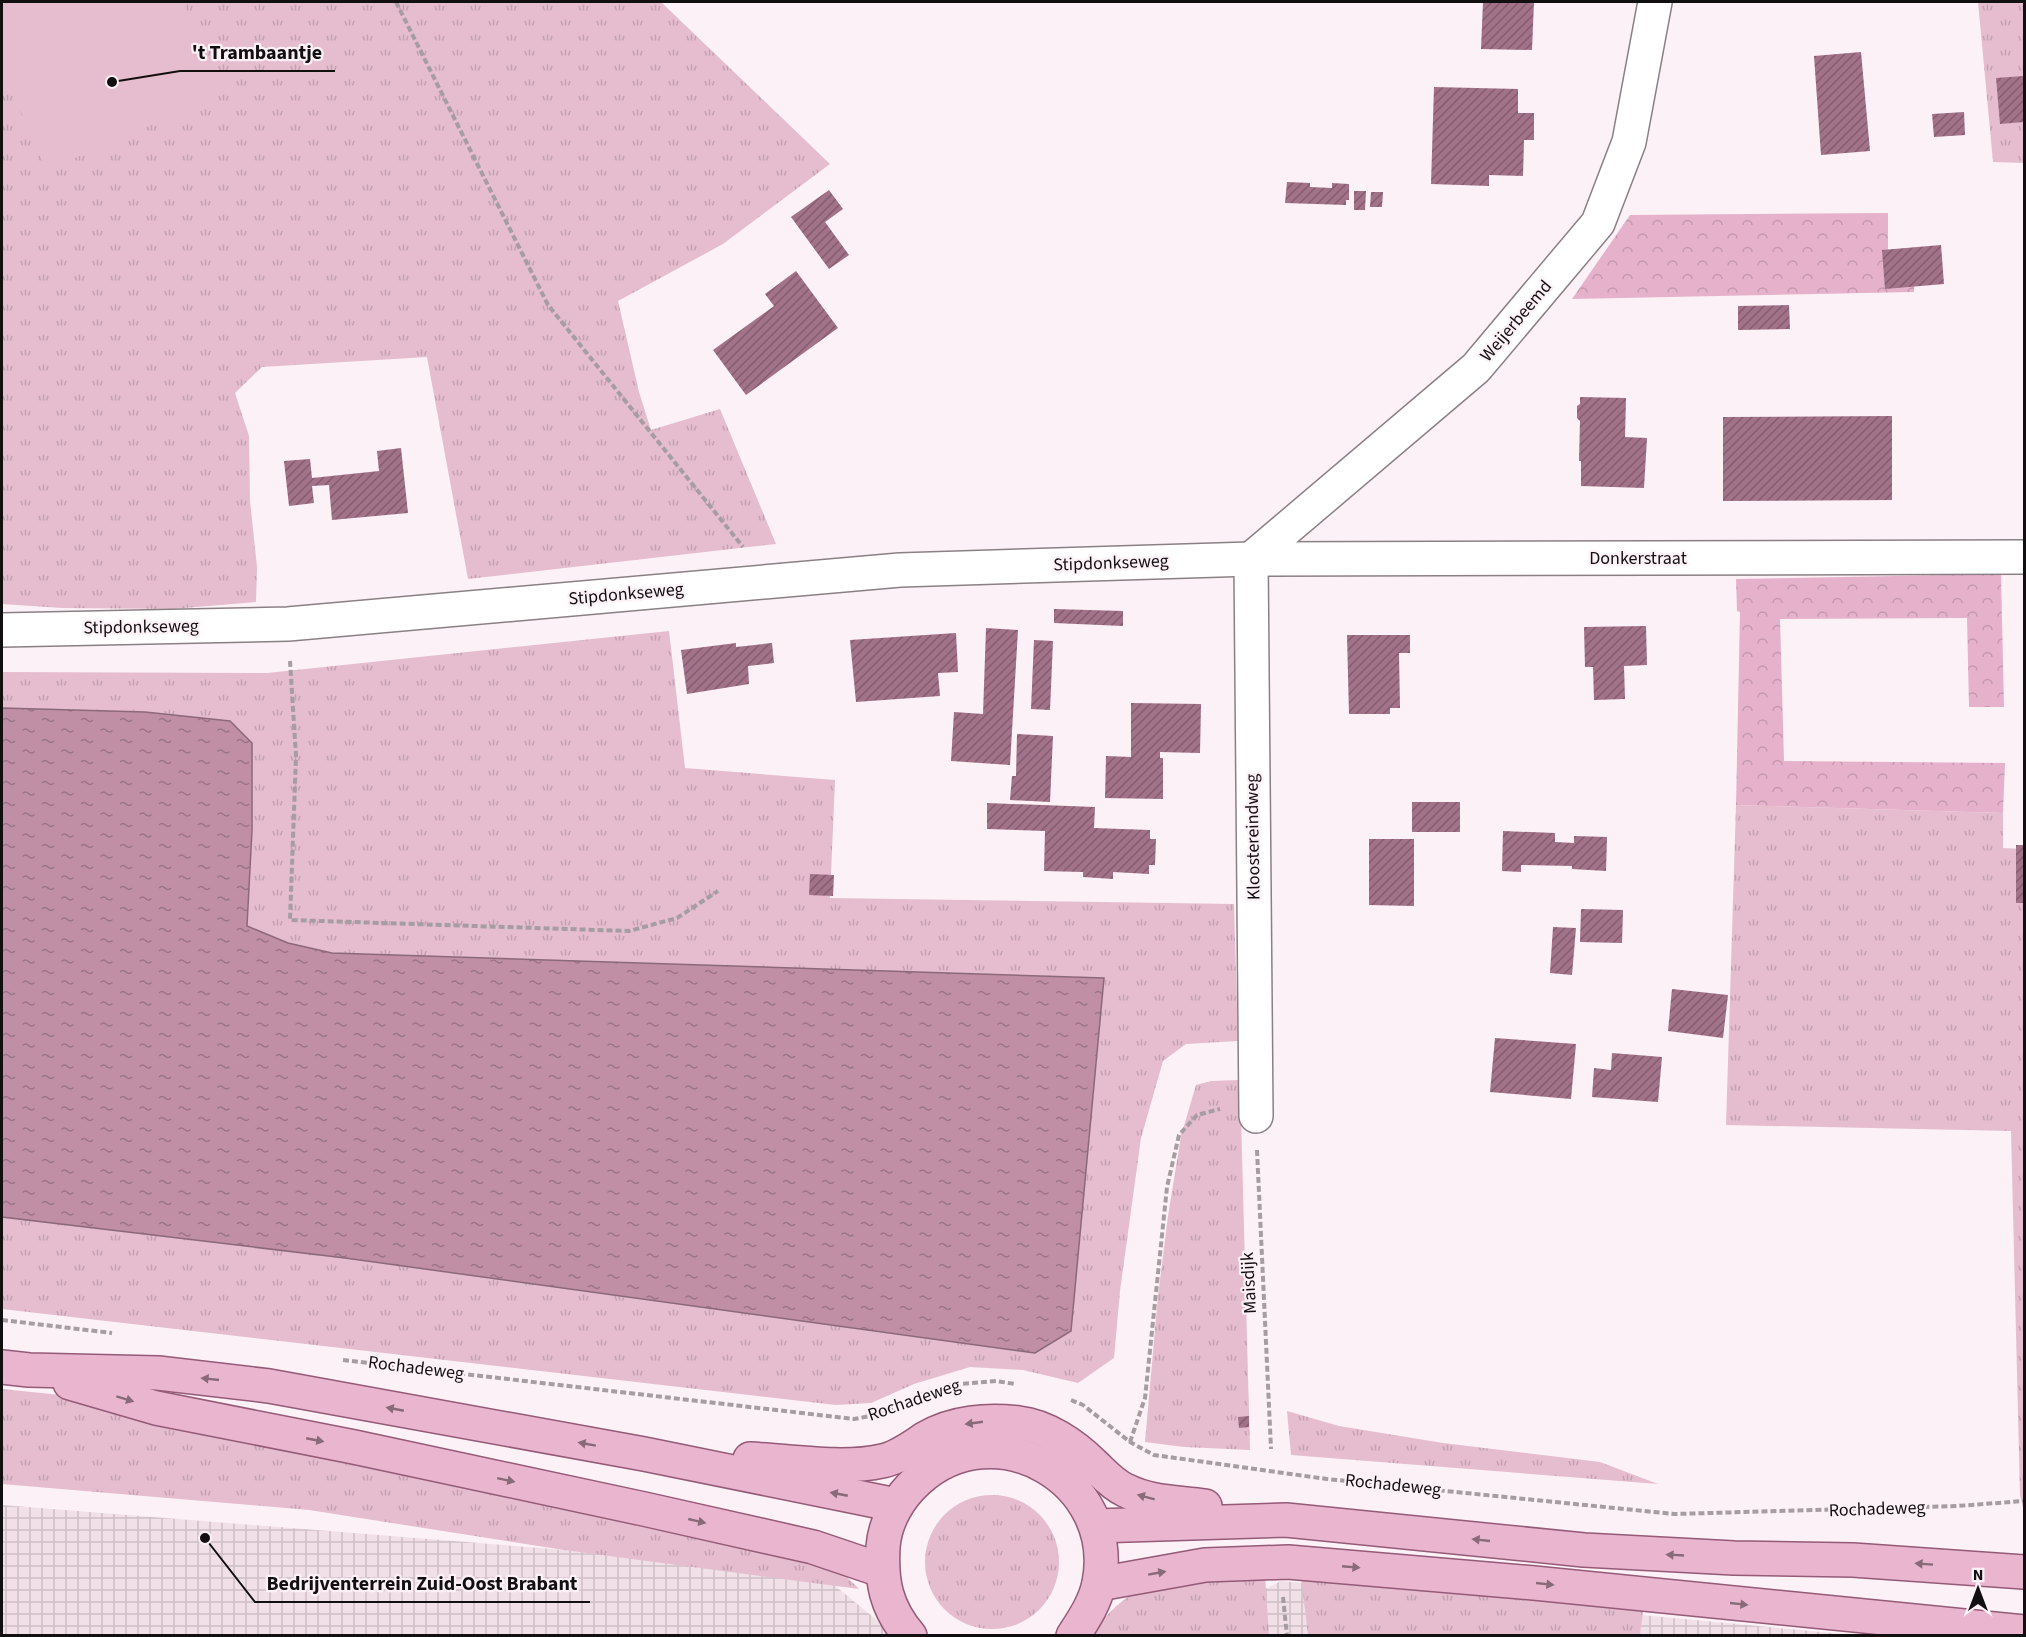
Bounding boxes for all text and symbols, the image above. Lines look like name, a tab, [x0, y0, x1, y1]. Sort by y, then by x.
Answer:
callout: 't Trambaantje	[180, 33, 335, 71]
text: 't Trambaantje	[192, 39, 322, 67]
street label: Weijerbeemd	[1474, 275, 1558, 367]
street label: Donkerstraat	[1589, 546, 1687, 571]
street label: Stipdonkseweg	[1053, 548, 1169, 578]
street label: Stipdonkseweg	[567, 577, 685, 611]
street label: Stipdonkseweg	[83, 613, 199, 641]
street label: Kloostereindweg	[1239, 774, 1267, 900]
street label: Maisdijk	[1235, 1251, 1263, 1315]
street label: Rochadeweg	[367, 1350, 465, 1386]
street label: Rochadeweg	[864, 1372, 964, 1428]
one-way arrow	[201, 1374, 220, 1384]
one-way arrow	[116, 1395, 134, 1404]
one-way arrow	[385, 1405, 404, 1414]
one-way arrow	[965, 1418, 984, 1427]
one-way arrow	[306, 1436, 325, 1445]
one-way arrow	[577, 1439, 596, 1448]
street label: Rochadeweg	[1344, 1468, 1442, 1502]
one-way arrow	[497, 1475, 516, 1485]
one-way arrow	[829, 1489, 848, 1498]
one-way arrow	[1137, 1492, 1155, 1502]
street label: Rochadeweg	[1828, 1495, 1926, 1523]
one-way arrow	[688, 1517, 707, 1526]
one-way arrow	[1471, 1535, 1490, 1545]
one-way arrow	[1666, 1550, 1685, 1559]
one-way arrow	[1915, 1559, 1934, 1569]
north arrow	[1948, 1559, 2008, 1619]
one-way arrow	[1341, 1562, 1360, 1572]
callout: Bedrijventerrein Zuid-Oost Brabant	[255, 1564, 590, 1602]
text: N	[1973, 1564, 1983, 1586]
one-way arrow	[1147, 1569, 1166, 1578]
text: Bedrijventerrein Zuid-Oost Brabant	[267, 1570, 578, 1598]
one-way arrow	[1536, 1579, 1555, 1589]
one-way arrow	[1730, 1599, 1749, 1609]

